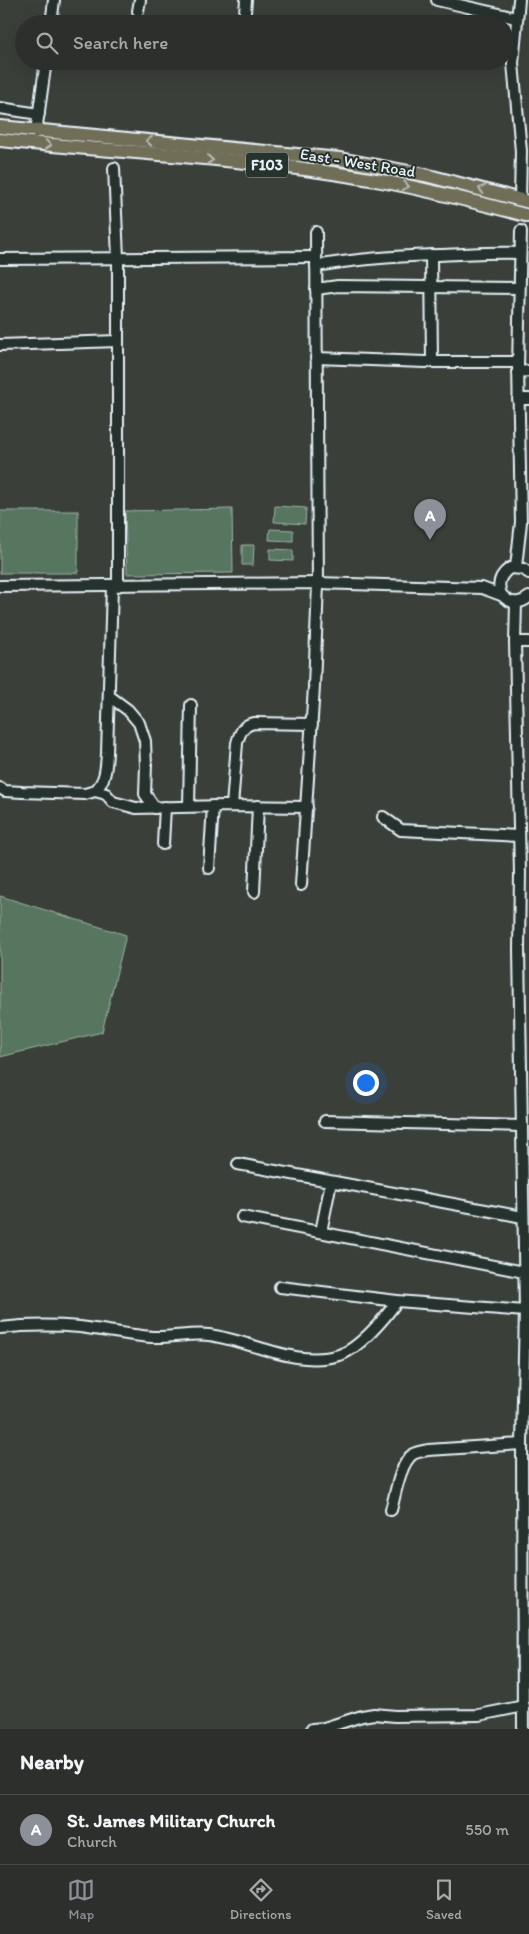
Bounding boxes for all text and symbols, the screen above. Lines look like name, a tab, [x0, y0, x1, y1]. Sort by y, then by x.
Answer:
search box	[15, 15, 514, 70]
icon: search	[33, 29, 61, 57]
text: Search here	[73, 31, 168, 54]
one-way arrow	[144, 136, 152, 147]
one-way arrow	[45, 139, 53, 150]
street label: East - West Road	[299, 144, 417, 181]
road number: F103	[246, 152, 288, 178]
one-way arrow	[207, 154, 215, 165]
one-way arrow	[402, 180, 410, 191]
one-way arrow	[478, 184, 487, 194]
pin: A	[414, 499, 446, 540]
your location	[353, 1070, 379, 1096]
text: Nearby	[20, 1749, 84, 1774]
text: St. James Military Church	[67, 1809, 275, 1832]
text: A	[31, 1820, 41, 1839]
text: 550 m	[465, 1820, 509, 1839]
text: Church	[67, 1832, 117, 1851]
tab: Map	[67, 1876, 95, 1923]
tab: Directions	[230, 1876, 291, 1923]
tab: Saved	[426, 1876, 462, 1923]

